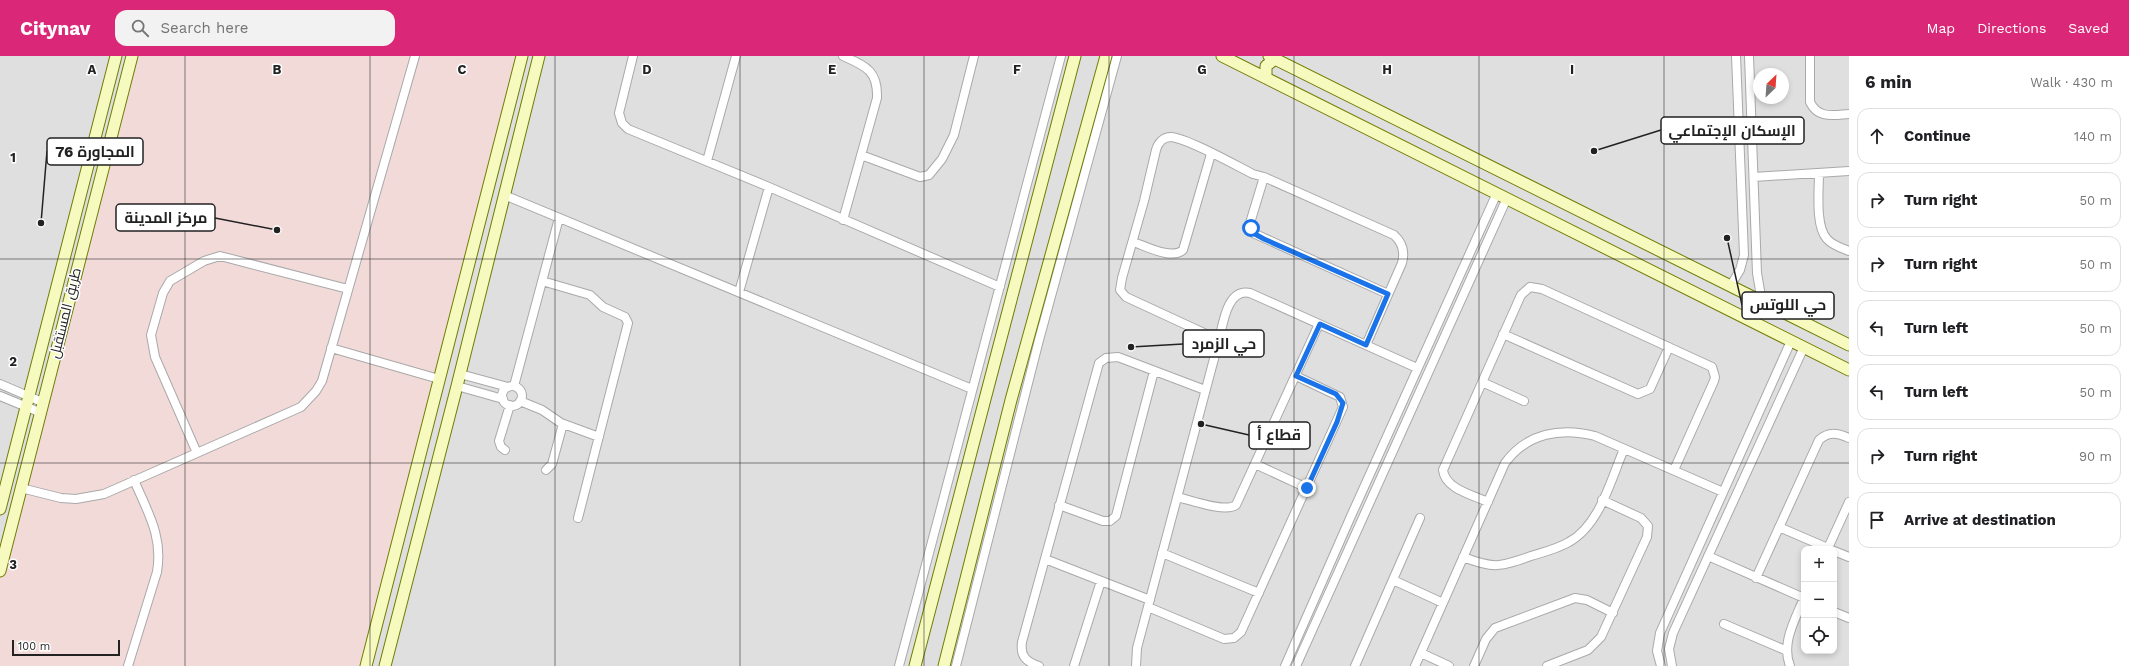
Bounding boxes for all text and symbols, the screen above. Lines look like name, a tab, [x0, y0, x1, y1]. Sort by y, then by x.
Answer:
search box	[115, 10, 395, 46]
text: Citynav	[20, 17, 91, 40]
icon: search	[129, 17, 151, 39]
text: Search here	[161, 19, 248, 37]
text: Map	[1927, 20, 1955, 36]
text: Directions	[1977, 20, 2046, 36]
text: Saved	[2068, 20, 2109, 36]
text: A	[88, 62, 97, 77]
text: B	[273, 62, 282, 77]
text: C	[458, 62, 467, 77]
text: D	[642, 62, 652, 77]
text: E	[828, 62, 836, 77]
text: F	[1013, 62, 1021, 77]
text: G	[1197, 62, 1207, 77]
text: H	[1382, 62, 1392, 77]
text: I	[1570, 62, 1574, 77]
north arrow	[1753, 68, 1789, 104]
text: 6 min	[1865, 72, 1912, 92]
text: Walk · 430 m	[2030, 75, 2113, 90]
callout: الإسكان الإجتماعي	[1661, 117, 1804, 144]
text: الإسكان الإجتماعي	[1668, 122, 1796, 143]
icon: ahead	[1866, 125, 1888, 147]
text: Continue	[1904, 127, 1971, 145]
text: 140 m	[2074, 129, 2112, 144]
callout: المجاورة 76	[47, 138, 143, 165]
text: المجاورة 76	[55, 143, 135, 161]
text: 1	[10, 150, 16, 165]
icon: right	[1866, 189, 1888, 211]
text: Turn right	[1904, 191, 1977, 209]
text: 50 m	[2080, 193, 2112, 208]
callout: مركز المدينة	[116, 204, 215, 231]
text: مركز المدينة	[124, 209, 208, 227]
route start	[1242, 219, 1260, 237]
icon: right	[1866, 253, 1888, 275]
text: Turn right	[1904, 255, 1977, 273]
text: 50 m	[2080, 257, 2112, 272]
street label: طريق المستقبل	[46, 266, 85, 360]
callout: حي اللوتس	[1742, 292, 1834, 319]
text: حي اللوتس	[1750, 296, 1826, 317]
icon: left	[1866, 317, 1888, 339]
text: Turn left	[1904, 319, 1968, 337]
text: 50 m	[2080, 321, 2112, 336]
callout: حي الزمرد	[1183, 330, 1264, 357]
text: حي الزمرد	[1192, 335, 1256, 356]
text: 2	[9, 354, 17, 369]
icon: left	[1866, 381, 1888, 403]
text: Turn left	[1904, 383, 1968, 401]
text: 50 m	[2080, 385, 2112, 400]
callout: قطاع أ	[1249, 422, 1310, 449]
text: قطاع أ	[1257, 425, 1301, 445]
icon: right	[1866, 445, 1888, 467]
text: Turn right	[1904, 447, 1977, 465]
text: 90 m	[2079, 449, 2112, 464]
route end	[1298, 479, 1316, 497]
icon: arrive	[1866, 509, 1888, 531]
text: Arrive at destination	[1904, 511, 2056, 529]
map controls	[1801, 546, 1837, 654]
button: +	[1801, 546, 1837, 582]
text: 3	[9, 557, 17, 572]
button: −	[1801, 582, 1837, 618]
button: locate	[1801, 618, 1837, 654]
scale bar	[12, 638, 120, 657]
text: 100 m	[18, 640, 50, 653]

